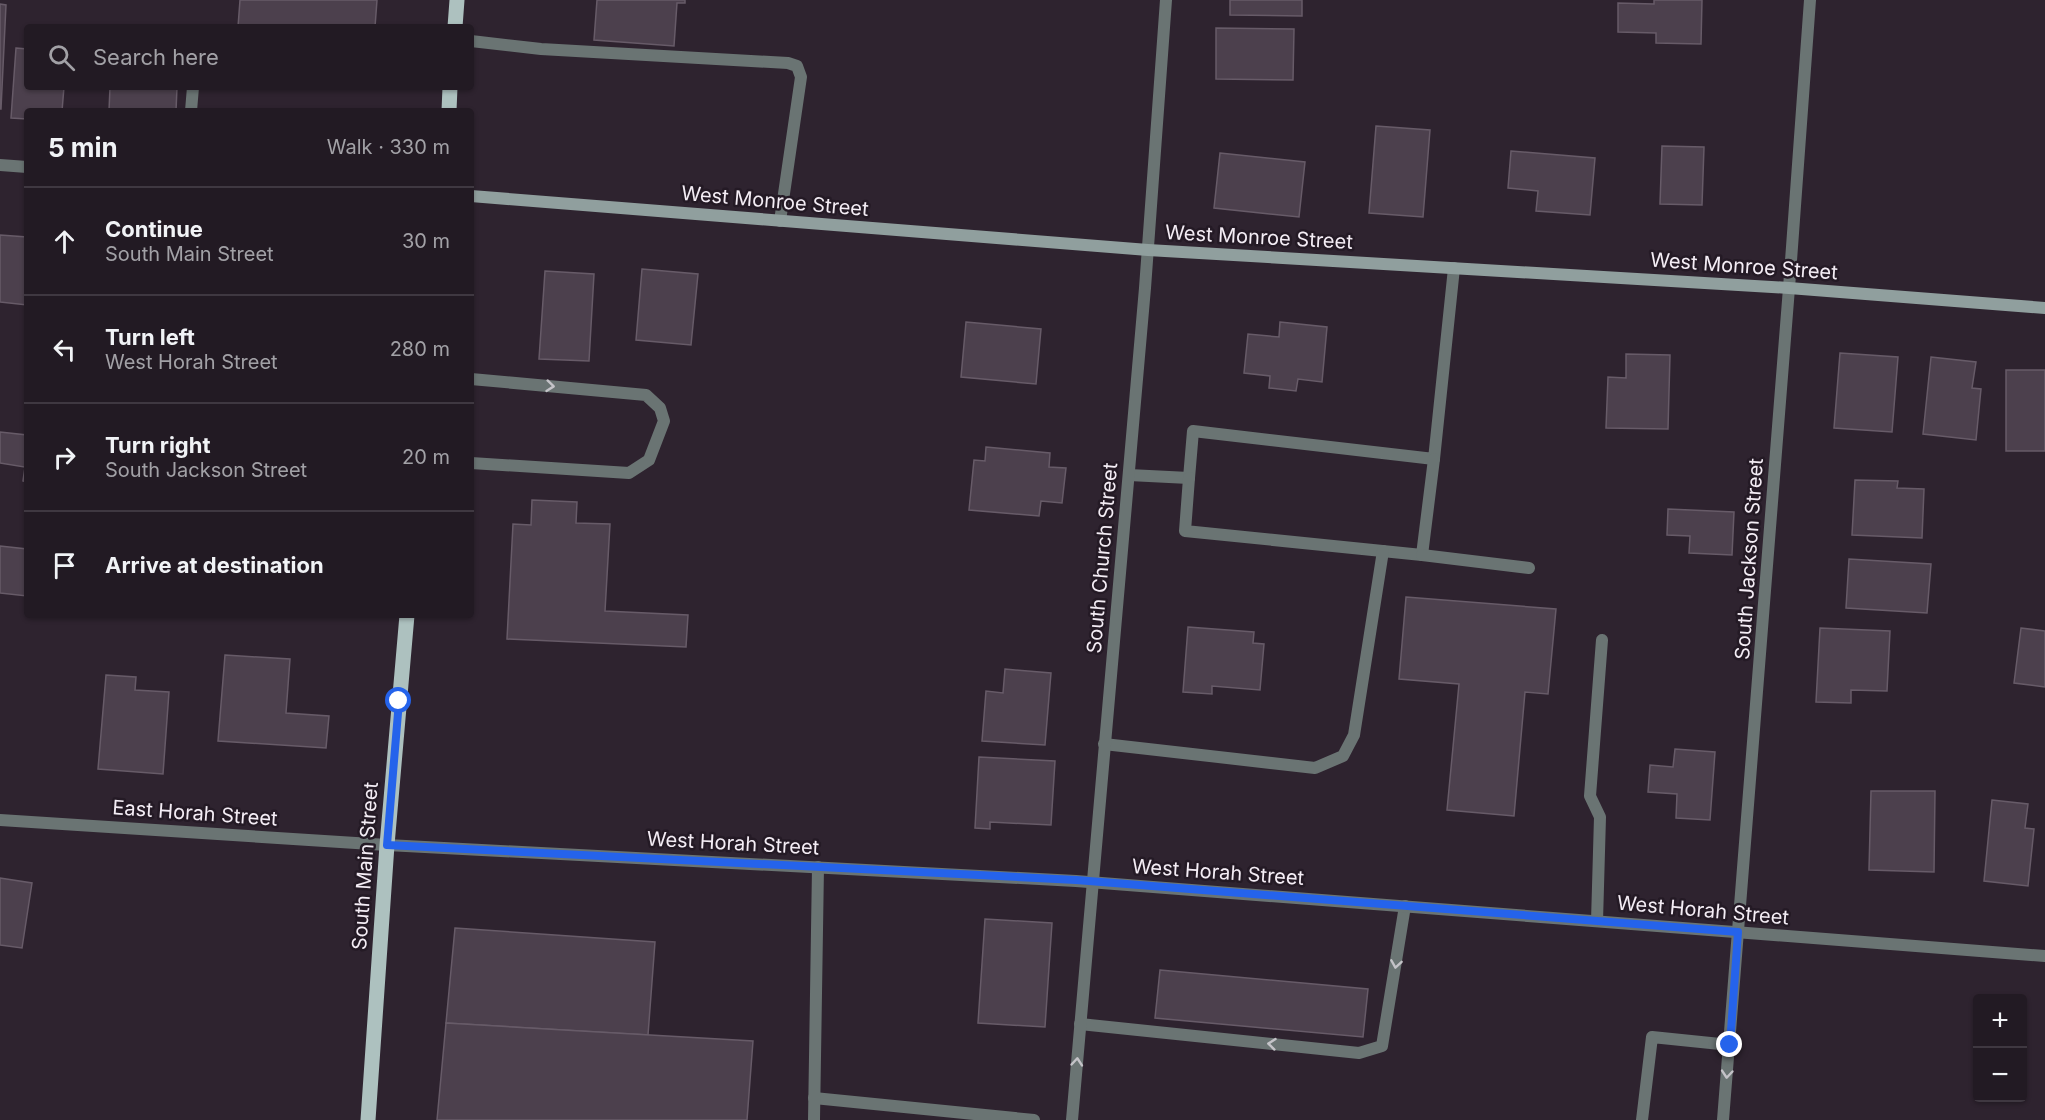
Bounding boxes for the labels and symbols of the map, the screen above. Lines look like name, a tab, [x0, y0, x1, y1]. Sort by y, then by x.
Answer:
street label: West Monroe Street	[680, 181, 870, 221]
street label: West Monroe Street	[1165, 220, 1354, 254]
street label: West Monroe Street	[1649, 247, 1839, 285]
one-way arrow	[546, 379, 555, 392]
street label: South Jackson Street	[1730, 457, 1768, 661]
street label: South Church Street	[1082, 461, 1122, 654]
route start	[385, 687, 411, 713]
street label: South Main Street	[347, 781, 383, 951]
street label: East Horah Street	[112, 795, 279, 831]
street label: West Horah Street	[646, 827, 820, 860]
street label: West Horah Street	[1131, 854, 1305, 890]
street label: West Horah Street	[1616, 891, 1790, 930]
one-way arrow	[1391, 959, 1403, 969]
route end	[1716, 1031, 1742, 1057]
one-way arrow	[1267, 1038, 1276, 1051]
one-way arrow	[1070, 1057, 1083, 1066]
one-way arrow	[1721, 1070, 1734, 1079]

